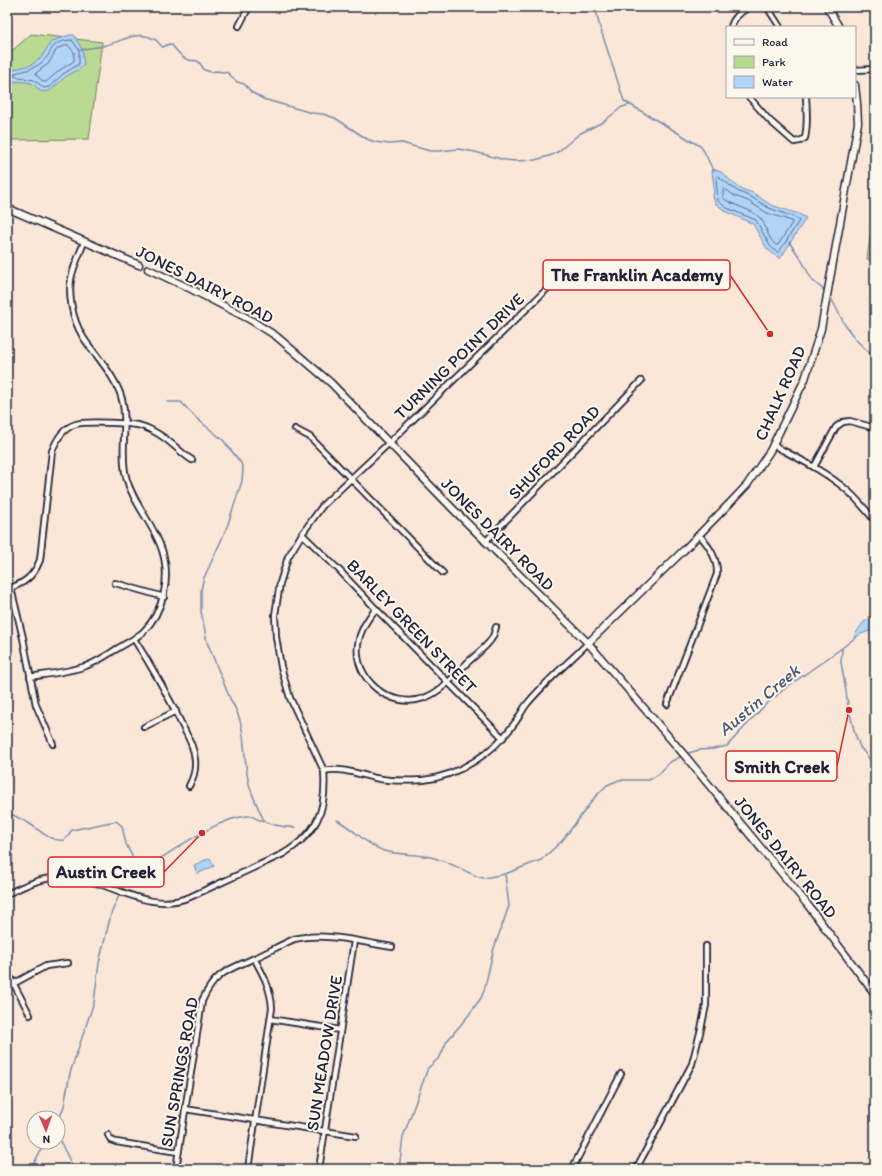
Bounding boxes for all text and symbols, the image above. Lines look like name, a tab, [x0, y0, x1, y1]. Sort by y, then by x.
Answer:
legend	[726, 26, 856, 98]
text: Road	[762, 35, 788, 49]
text: Park	[762, 55, 786, 69]
text: Water	[762, 75, 793, 89]
street label: JONES DAIRY ROAD	[133, 241, 277, 327]
callout: The Franklin Academy	[543, 260, 730, 290]
text: The Franklin Academy	[550, 264, 724, 286]
street label: TURNING POINT DRIVE	[390, 289, 528, 423]
street label: CHALK ROAD	[750, 342, 810, 444]
street label: SHUFORD ROAD	[504, 401, 604, 503]
street label: JONES DAIRY ROAD	[437, 473, 559, 595]
street label: BARLEY GREEN STREET	[343, 555, 481, 697]
water label: Austin Creek	[714, 658, 806, 741]
callout: Smith Creek	[726, 751, 837, 781]
text: Smith Creek	[734, 756, 830, 778]
street label: JONES DAIRY ROAD	[730, 792, 842, 922]
callout: Austin Creek	[48, 857, 164, 887]
text: Austin Creek	[55, 861, 157, 883]
street label: SUN MEADOW DRIVE	[302, 974, 346, 1132]
street label: SUN SPRINGS ROAD	[156, 996, 202, 1148]
north arrow	[26, 1110, 66, 1150]
text: N	[42, 1133, 50, 1146]

